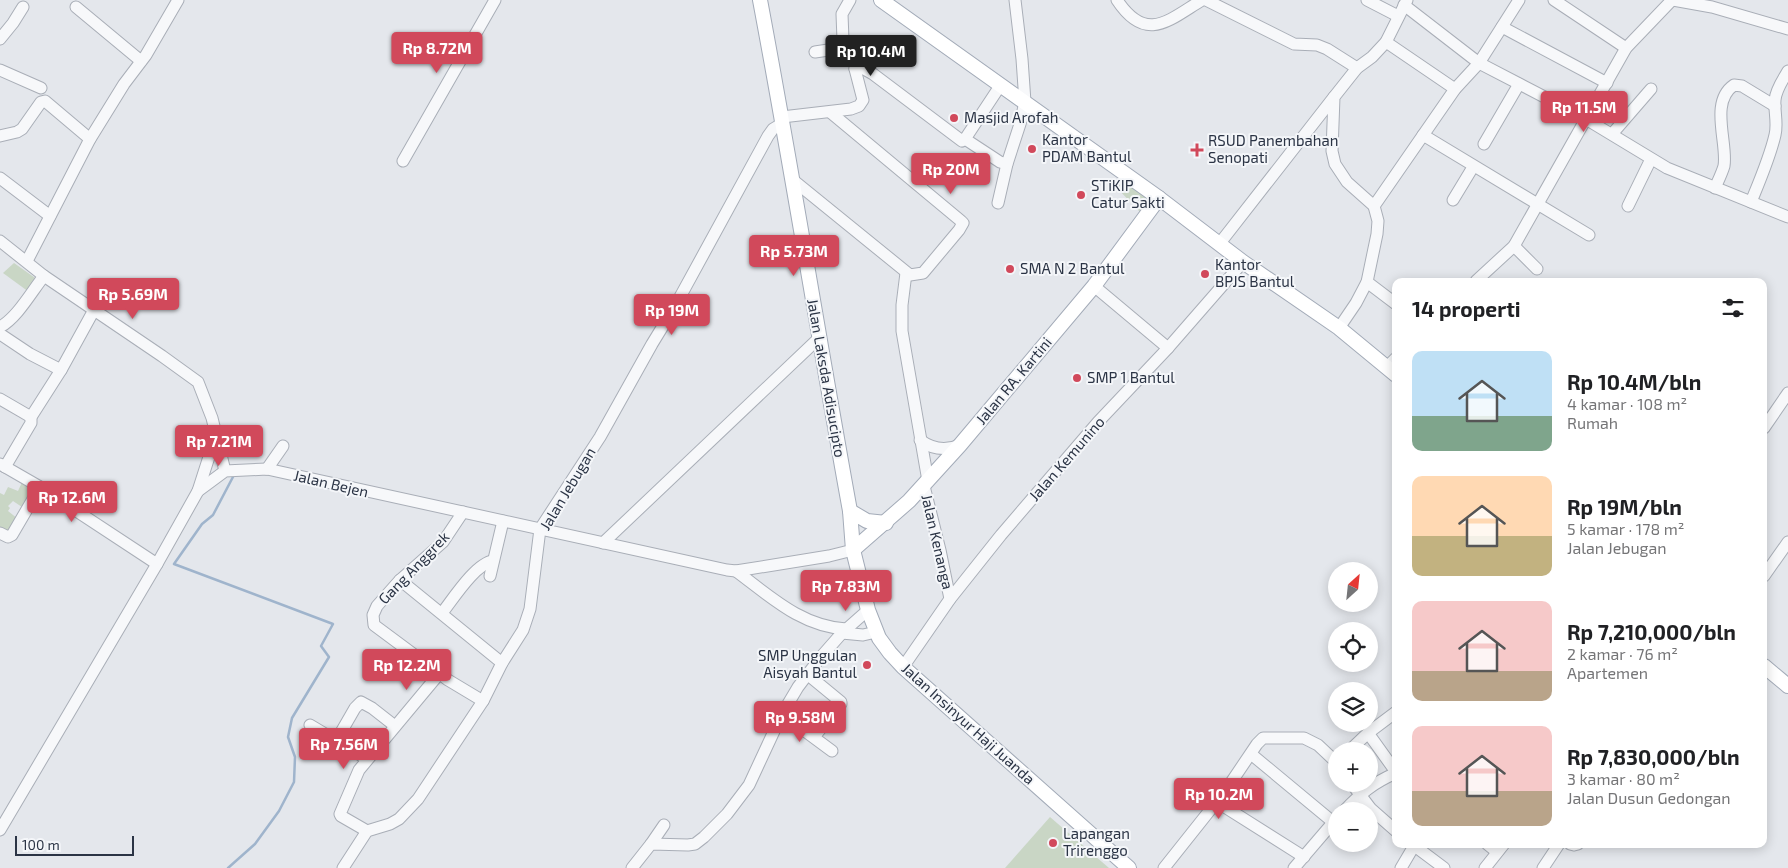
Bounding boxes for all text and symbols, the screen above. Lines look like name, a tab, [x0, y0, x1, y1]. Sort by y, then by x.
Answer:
pin: Rp 8.72M	[385, 32, 489, 74]
pin: Rp 10.4M	[819, 34, 923, 77]
text: Rp 8.72M	[402, 38, 472, 57]
text: Rp 10.4M	[836, 41, 906, 60]
pin: Rp 11.5M	[1532, 90, 1636, 133]
text: Rp 11.5M	[1552, 97, 1616, 116]
place label: Masjid Arofah	[964, 108, 1058, 127]
marker: Masjid Arofah	[948, 112, 960, 124]
place label: Kantor PDAM Bantul	[1042, 130, 1132, 165]
place label: RSUD Panembahan Senopati	[1208, 131, 1338, 166]
marker: Kantor PDAM Bantul	[1026, 143, 1038, 155]
marker: RSUD Panembahan Senopati	[1190, 143, 1204, 157]
pin: Rp 20M	[910, 152, 992, 195]
text: Rp 20M	[922, 159, 980, 178]
place label: STiKIP Catur Sakti	[1091, 176, 1165, 211]
marker: STiKIP Catur Sakti	[1075, 189, 1087, 201]
pin: Rp 5.73M	[742, 234, 846, 277]
text: Rp 5.73M	[760, 241, 828, 260]
place label: Kantor BPJS Bantul	[1215, 255, 1295, 290]
place label: SMA N 2 Bantul	[1020, 259, 1125, 277]
marker: SMA N 2 Bantul	[1004, 263, 1016, 275]
marker: Kantor BPJS Bantul	[1199, 268, 1211, 280]
pin: Rp 5.69M	[81, 278, 185, 320]
text: Rp 5.69M	[98, 284, 168, 303]
pin: Rp 19M	[631, 294, 713, 336]
icon: filters	[1719, 294, 1747, 322]
text: 14 properti	[1412, 296, 1521, 321]
street label: Jalan Laksda Adisucipto	[804, 297, 850, 459]
text: Rp 19M	[645, 300, 699, 319]
street label: Jalan RA. Kartini	[971, 333, 1055, 428]
place label: SMP 1 Bantul	[1087, 368, 1175, 386]
text: Rp 10.4M/bln	[1567, 369, 1701, 394]
icon: home	[1452, 371, 1512, 431]
marker: SMP 1 Bantul	[1071, 372, 1083, 384]
text: 4 kamar · 108 m²	[1567, 394, 1687, 413]
street label: Jalan Kemunino	[1025, 412, 1108, 504]
text: Rumah	[1567, 413, 1618, 432]
pin: Rp 7.21M	[167, 424, 271, 467]
text: Rp 7.21M	[186, 431, 252, 450]
street label: Jalan Jebugan	[535, 444, 599, 533]
street label: Jalan Bejen	[292, 466, 370, 501]
pin: Rp 12.6M	[20, 480, 124, 523]
text: Rp 12.6M	[38, 487, 106, 506]
street label: Jalan Kenanga	[918, 492, 958, 591]
text: Rp 19M/bln	[1567, 494, 1682, 519]
icon: home	[1452, 496, 1512, 556]
text: 5 kamar · 178 m²	[1567, 519, 1684, 538]
street label: Gang Anggrek	[374, 527, 453, 607]
text: Jalan Jebugan	[1567, 538, 1667, 557]
north arrow	[1328, 562, 1378, 612]
map controls	[1328, 562, 1378, 852]
pin: Rp 7.83M	[794, 570, 898, 612]
text: Rp 7.83M	[812, 576, 880, 595]
text: Rp 7,210,000/bln	[1567, 619, 1736, 644]
icon: home	[1452, 621, 1512, 681]
button: locate	[1328, 622, 1378, 672]
text: 2 kamar · 76 m²	[1567, 644, 1678, 663]
place label: SMP Unggulan Aisyah Bantul	[758, 646, 858, 681]
pin: Rp 12.2M	[355, 648, 459, 691]
text: Rp 12.2M	[373, 655, 441, 674]
marker: SMP Unggulan Aisyah Bantul	[861, 659, 873, 671]
street label: Jalan Insinyur Haji Juanda	[898, 659, 1039, 788]
text: Apartemen	[1567, 663, 1648, 682]
button: layers	[1328, 682, 1378, 732]
pin: Rp 9.58M	[748, 700, 852, 743]
text: Rp 9.58M	[765, 707, 835, 726]
pin: Rp 7.56M	[292, 728, 396, 770]
text: Rp 7.56M	[310, 734, 378, 753]
button: +	[1328, 742, 1378, 792]
text: Rp 7,830,000/bln	[1567, 744, 1740, 769]
icon: home	[1452, 746, 1512, 806]
text: 3 kamar · 80 m²	[1567, 769, 1680, 788]
pin: Rp 10.2M	[1167, 778, 1271, 820]
text: Rp 10.2M	[1185, 784, 1253, 803]
text: Jalan Dusun Gedongan	[1567, 788, 1731, 807]
button: −	[1328, 802, 1378, 852]
place label: Lapangan Trirenggo	[1063, 824, 1130, 859]
scale bar	[15, 833, 134, 856]
text: 100 m	[22, 836, 60, 853]
marker: Lapangan Trirenggo	[1047, 837, 1059, 849]

